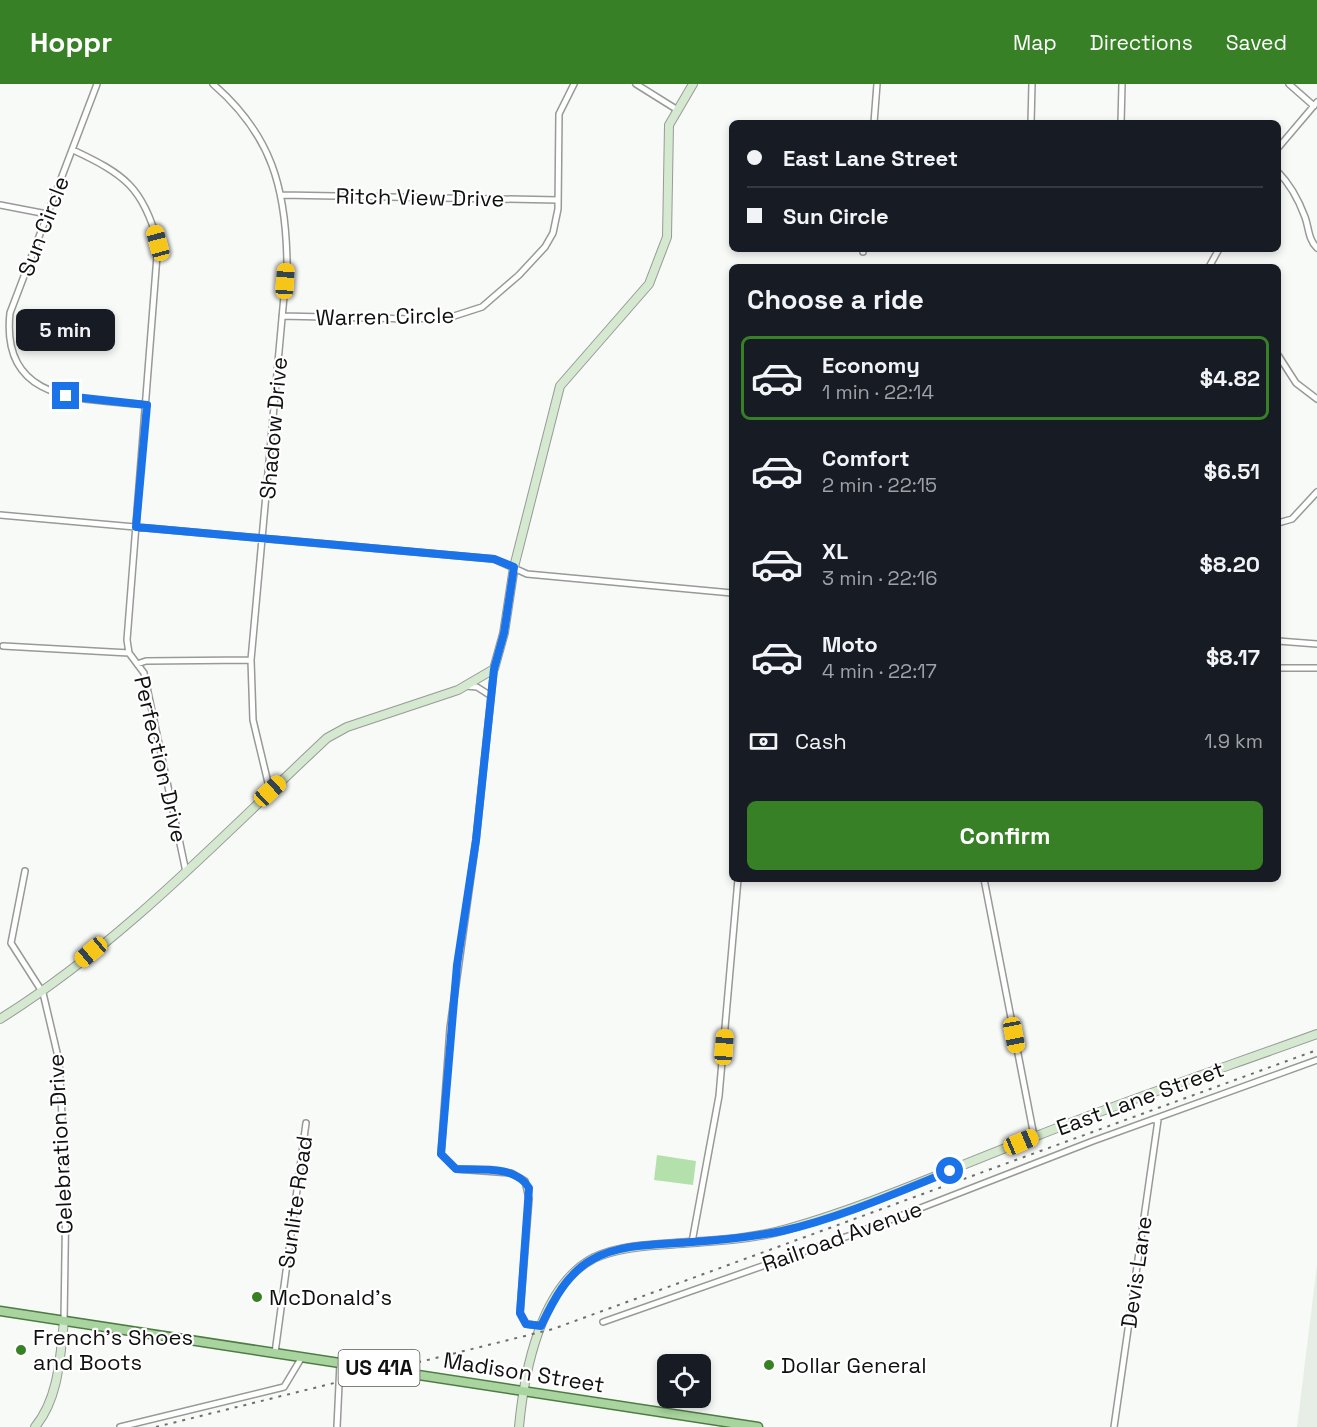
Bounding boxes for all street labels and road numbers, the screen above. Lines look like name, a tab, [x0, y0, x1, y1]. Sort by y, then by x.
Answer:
street label: Sun Circle	[11, 172, 75, 280]
street label: Ritch View Drive	[335, 182, 505, 212]
street label: Warren Circle	[315, 301, 455, 331]
street label: Shadow Drive	[253, 356, 293, 500]
street label: Perfection Drive	[128, 673, 194, 845]
street label: Celebration Drive	[41, 1053, 79, 1235]
street label: East Lane Street	[1052, 1055, 1228, 1141]
street label: Sunlite Road	[272, 1134, 318, 1270]
street label: Railroad Avenue	[758, 1194, 926, 1278]
street label: Devis Lane	[1114, 1214, 1158, 1330]
street label: Madison Street	[442, 1345, 606, 1399]
road number: US 41A	[338, 1350, 419, 1386]

